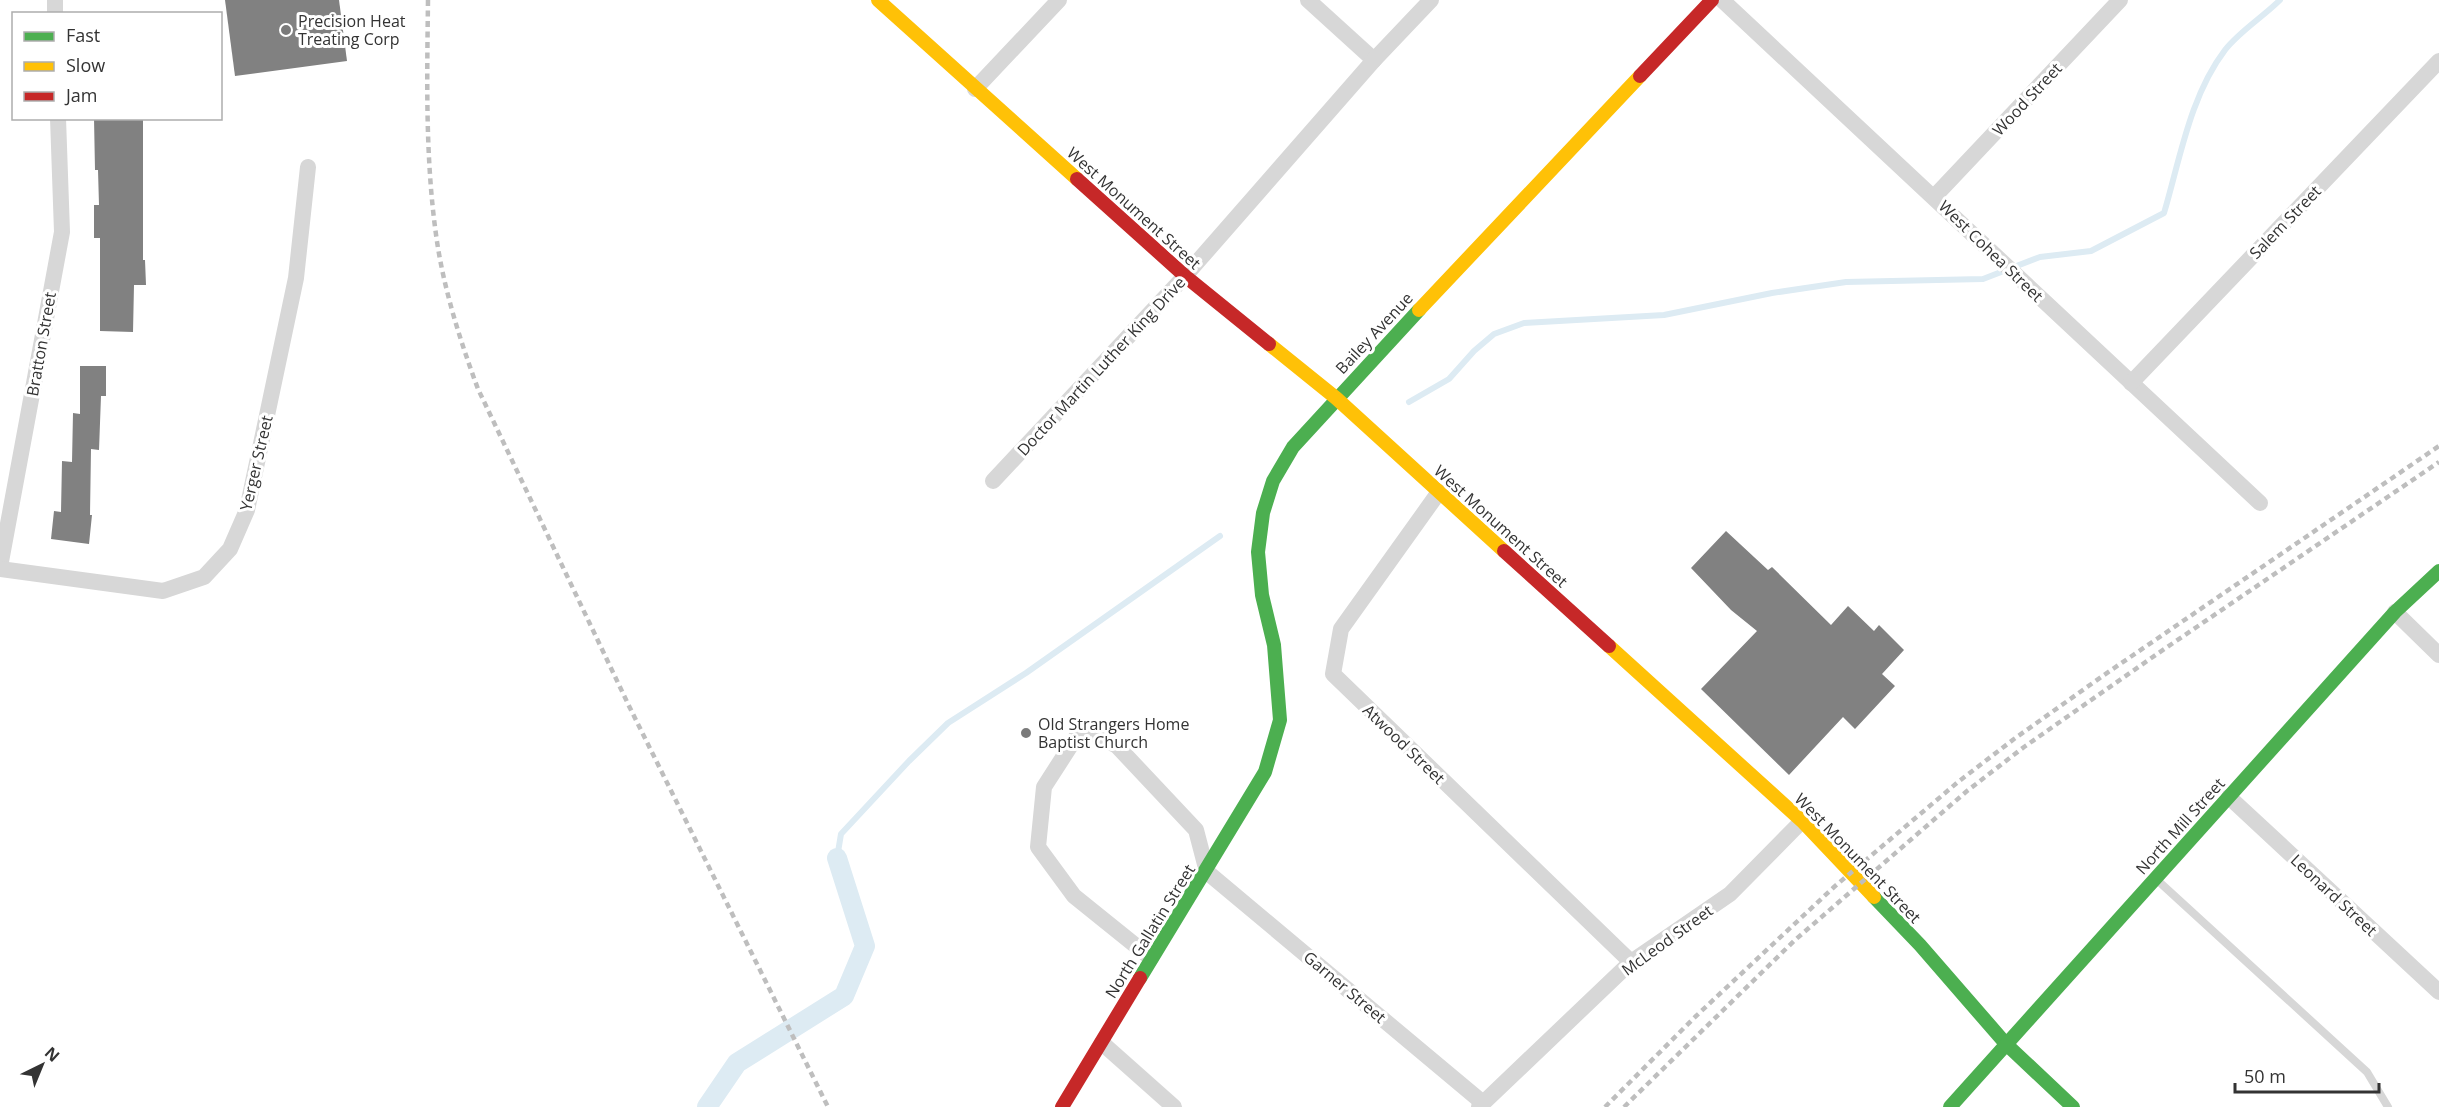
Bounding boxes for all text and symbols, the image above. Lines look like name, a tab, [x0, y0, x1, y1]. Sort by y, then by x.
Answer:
place label: Precision Heat Treating Corp	[298, 10, 406, 50]
legend	[12, 12, 222, 120]
text: Fast	[66, 23, 100, 47]
marker: Precision Heat Treating Corp	[279, 23, 293, 37]
text: Slow	[66, 53, 105, 77]
street label: Wood Street	[1987, 57, 2067, 140]
text: Jam	[64, 83, 98, 107]
street label: West Monument Street	[1062, 142, 1206, 274]
street label: Salem Street	[2244, 180, 2326, 264]
street label: West Cohea Street	[1934, 195, 2048, 307]
street label: Doctor Martin Luther King Drive	[1012, 272, 1190, 460]
street label: Bailey Avenue	[1330, 287, 1418, 379]
street label: Bratton Street	[21, 290, 61, 398]
street label: Yerger Street	[234, 413, 278, 513]
street label: West Monument Street	[1429, 460, 1573, 592]
street label: Atwood Street	[1358, 699, 1450, 789]
place label: Old Strangers Home Baptist Church	[1038, 713, 1189, 753]
marker: Old Strangers Home Baptist Church	[1019, 726, 1033, 740]
street label: North Mill Street	[2131, 773, 2230, 879]
street label: West Monument Street	[1790, 788, 1926, 928]
street label: Leonard Street	[2286, 849, 2382, 941]
street label: North Gallatin Street	[1100, 860, 1200, 1002]
street label: McLeod Street	[1617, 899, 1717, 981]
street label: Garner Street	[1299, 946, 1391, 1028]
north arrow	[12, 1035, 72, 1095]
text: N	[40, 1042, 64, 1067]
scale bar	[2235, 1056, 2379, 1094]
text: 50 m	[2244, 1064, 2286, 1088]

